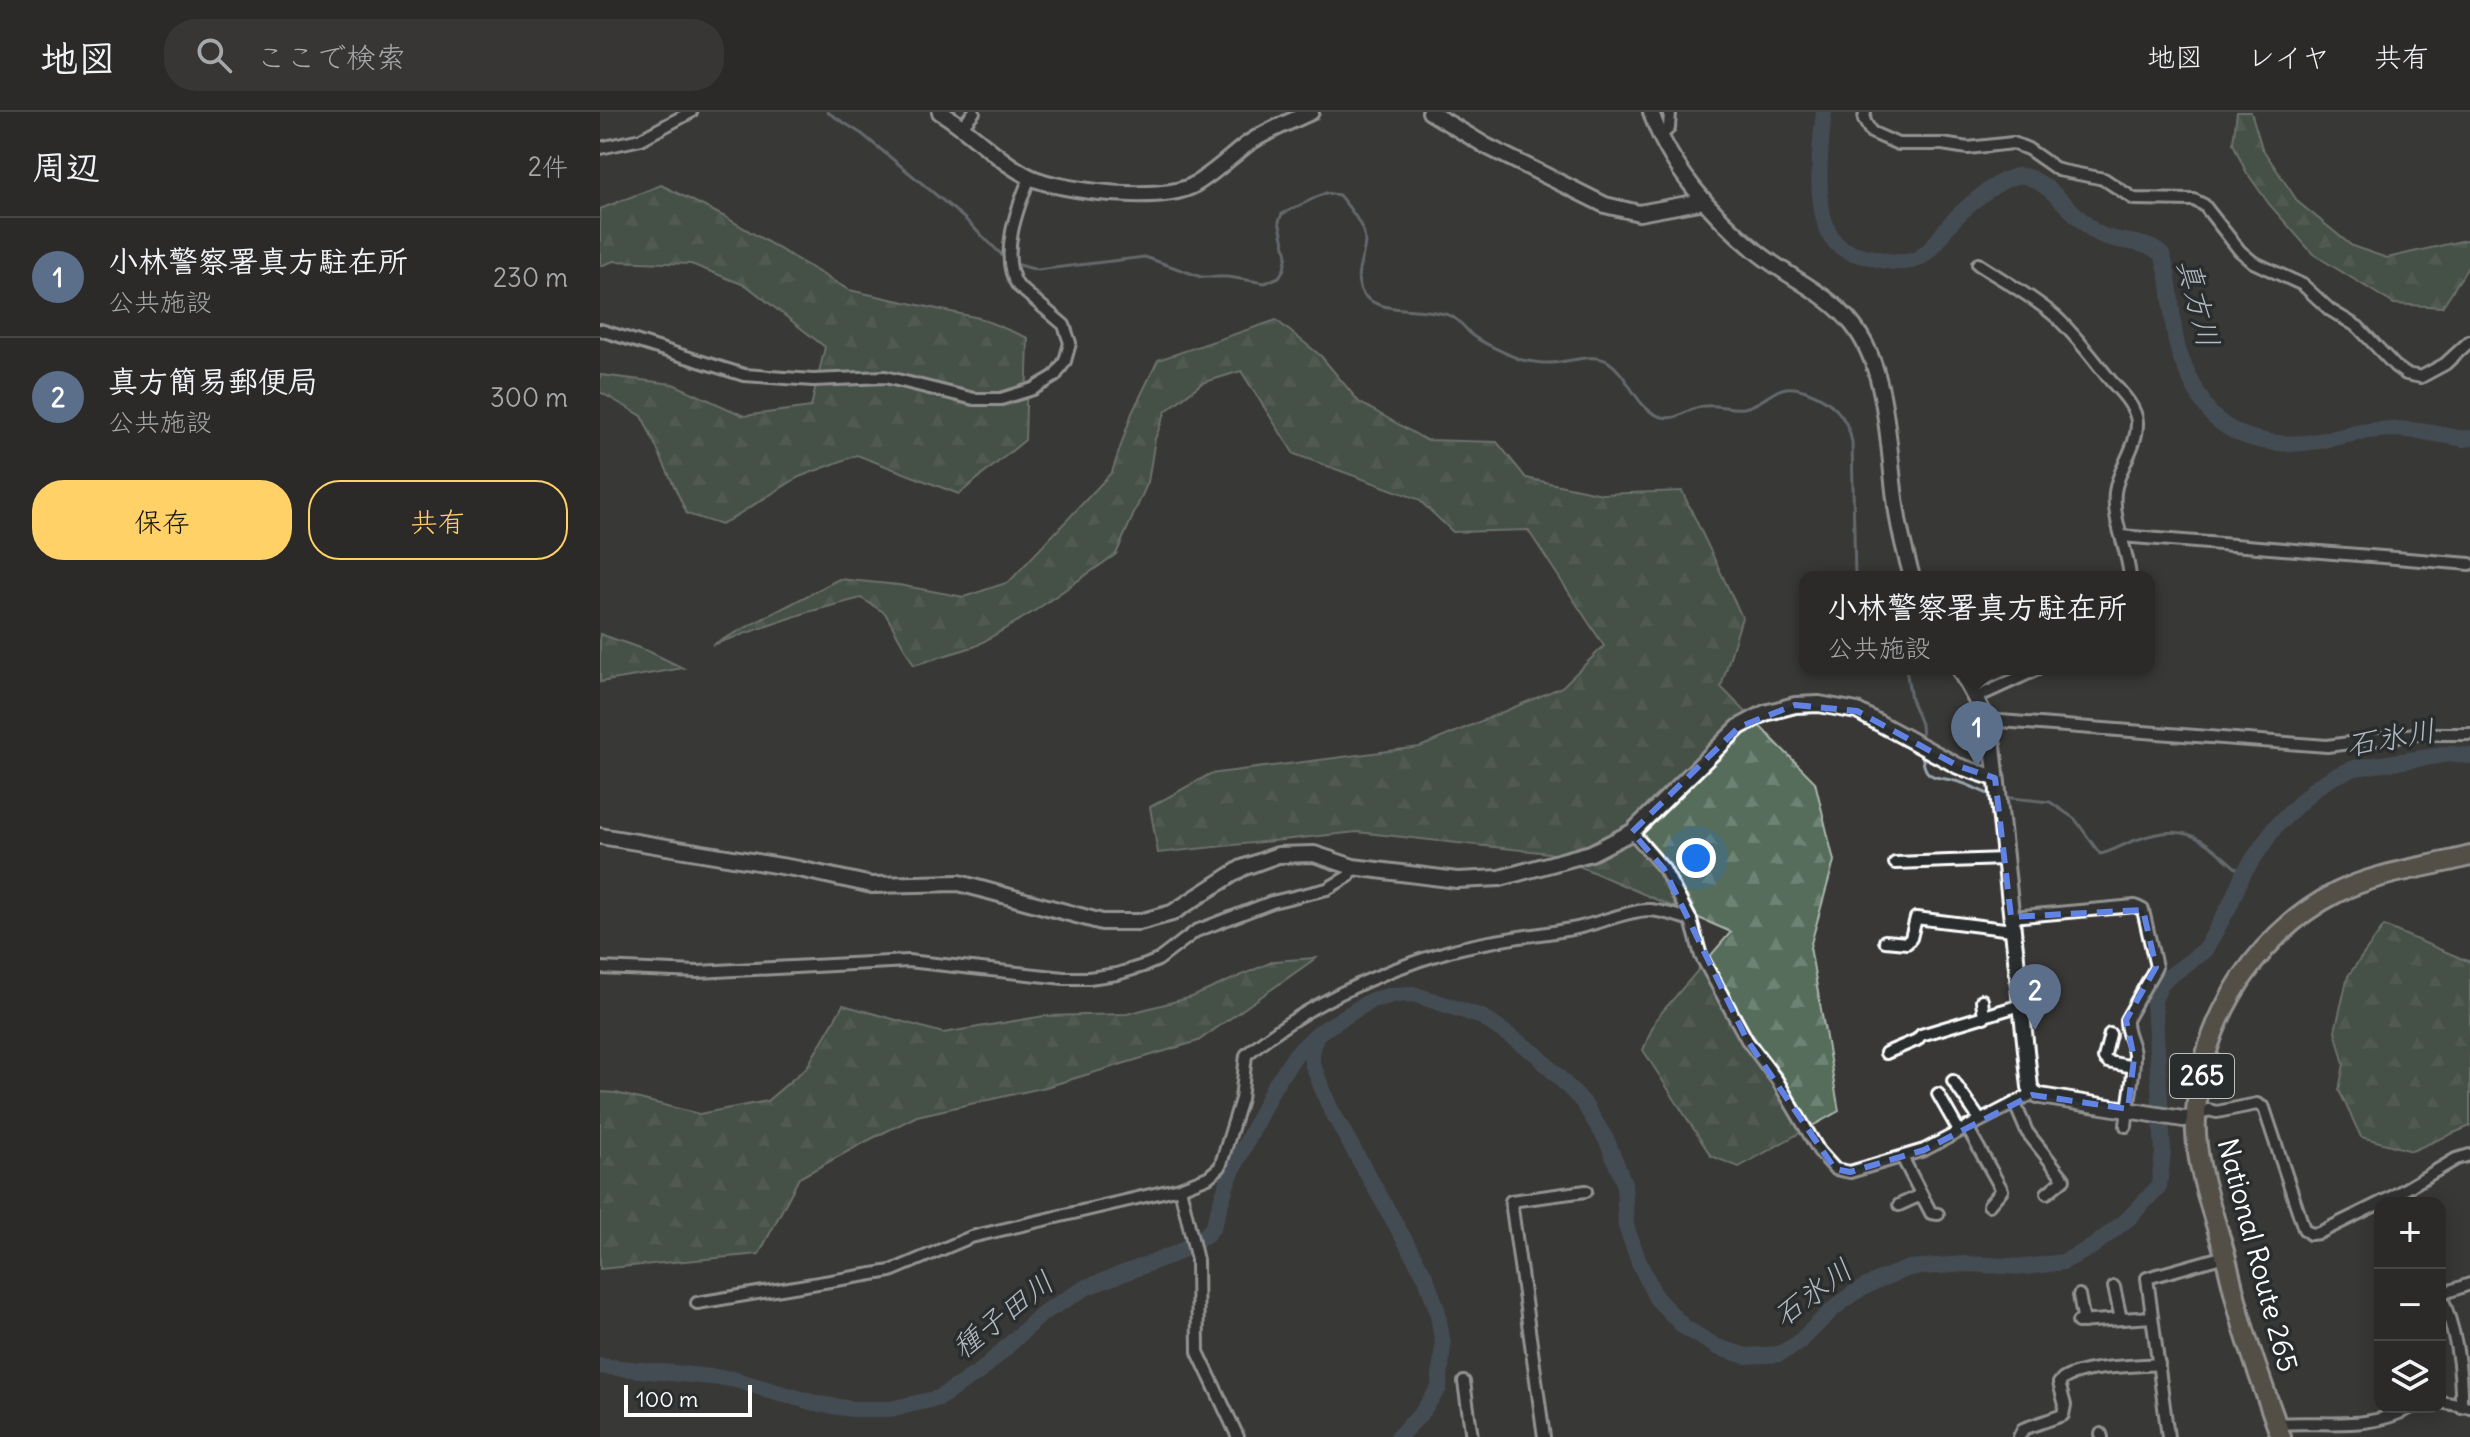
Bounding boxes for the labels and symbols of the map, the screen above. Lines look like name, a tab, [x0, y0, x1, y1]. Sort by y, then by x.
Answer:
water label: 真方川	[2170, 254, 2228, 351]
pin: 1	[1951, 701, 2003, 767]
water label: 石氷川	[2343, 710, 2438, 764]
your location	[1676, 838, 1716, 878]
pin: 2	[2009, 964, 2061, 1030]
road number: 265	[2170, 1054, 2234, 1098]
street label: National Route 265	[2210, 1134, 2306, 1376]
water label: 石氷川	[1765, 1250, 1860, 1334]
water label: 種子田川	[943, 1262, 1061, 1366]
scale bar	[624, 1381, 752, 1417]

